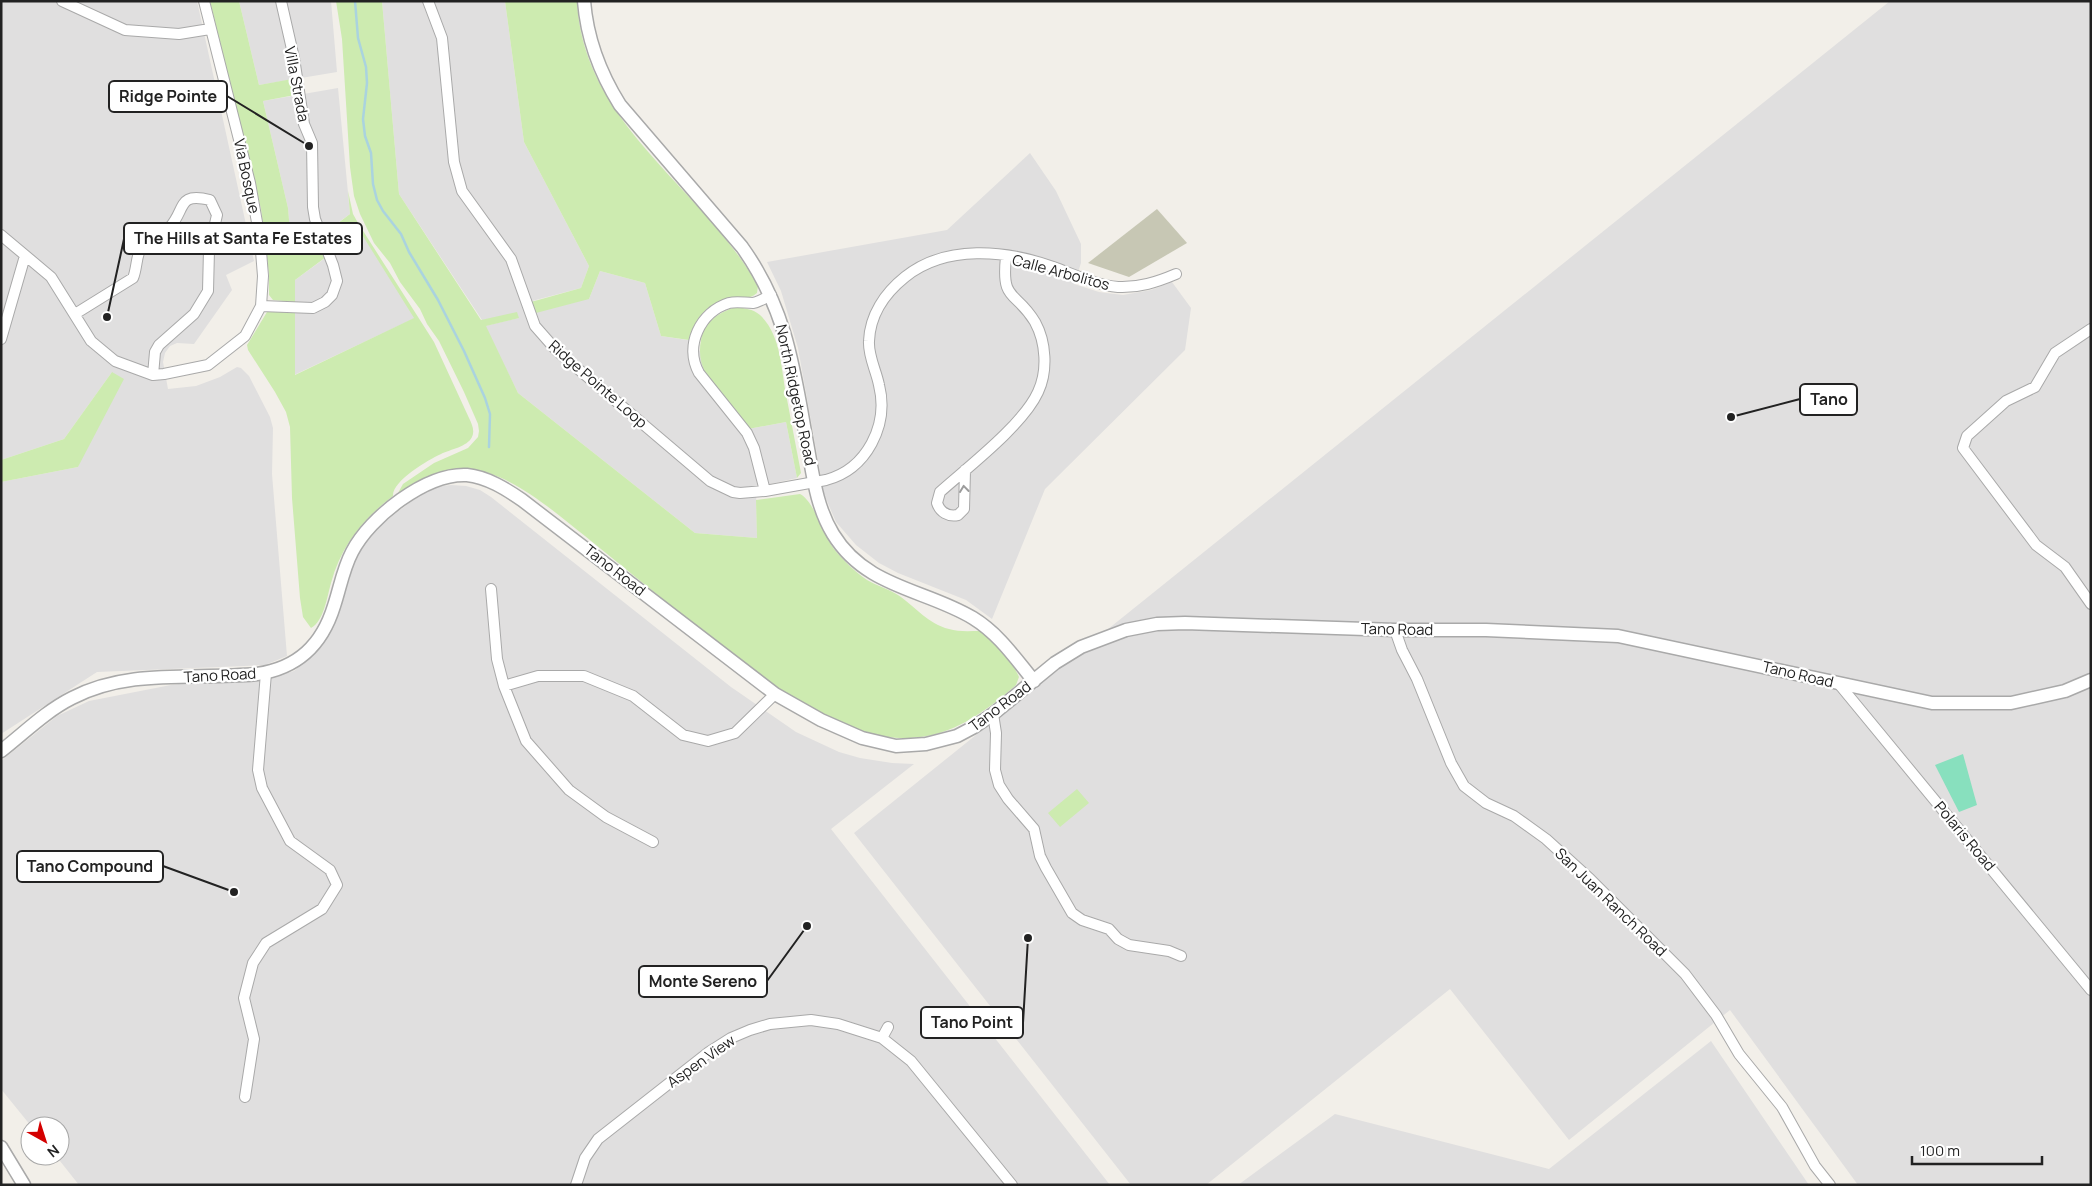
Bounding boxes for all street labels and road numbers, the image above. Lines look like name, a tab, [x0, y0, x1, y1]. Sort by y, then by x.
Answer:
street label: Villa Strada	[279, 44, 315, 124]
street label: Via Bosque	[229, 137, 265, 216]
street label: Calle Arbolitos	[1010, 249, 1112, 295]
street label: North Ridgetop Road	[771, 322, 821, 468]
street label: Ridge Pointe Loop	[544, 335, 652, 433]
street label: Tano Road	[580, 539, 650, 601]
street label: Tano Road	[1361, 618, 1433, 640]
street label: Tano Road	[1760, 656, 1836, 692]
street label: Tano Road	[183, 663, 257, 687]
street label: Tano Road	[965, 676, 1035, 736]
street label: Polaris Road	[1930, 797, 2000, 875]
street label: San Juan Ranch Road	[1550, 843, 1672, 961]
street label: Aspen View	[663, 1029, 740, 1092]

